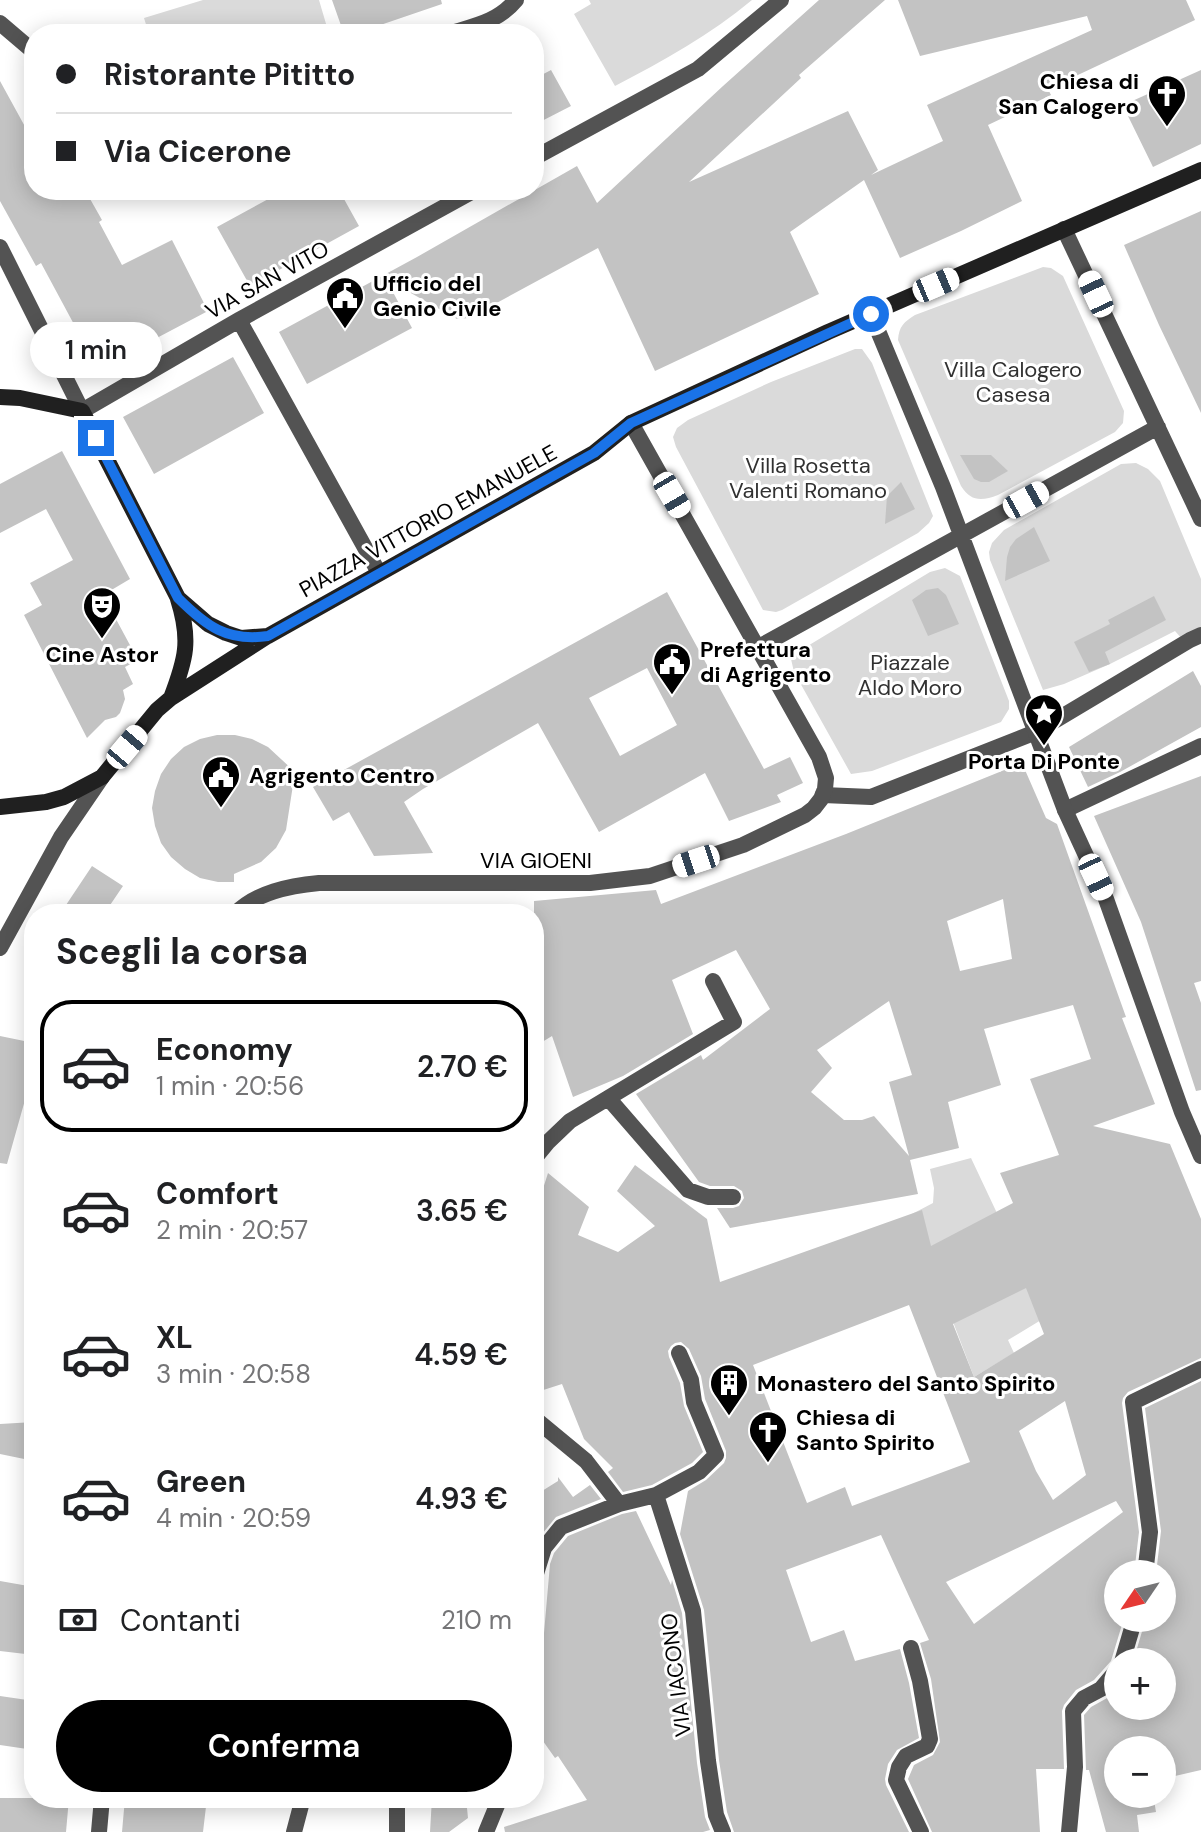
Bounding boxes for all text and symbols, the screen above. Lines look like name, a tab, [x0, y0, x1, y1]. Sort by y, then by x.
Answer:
text: Ristorante Pititto	[104, 55, 355, 94]
place label: Chiesa di San Calogero	[998, 67, 1139, 121]
church icon: Chiesa di San Calogero	[1146, 73, 1188, 128]
text: Via Cicerone	[104, 132, 292, 171]
street label: VIA SAN VITO	[200, 234, 334, 326]
car	[909, 265, 963, 305]
car	[1075, 267, 1117, 321]
place label: Ufficio del Genio Civile	[373, 269, 501, 323]
public building icon: Ufficio del Genio Civile	[324, 275, 366, 330]
route start	[853, 296, 889, 332]
callout: 1 min	[30, 322, 162, 378]
text: 1 min	[65, 333, 127, 367]
park label: Villa Calogero Casesa	[944, 355, 1082, 409]
route end	[78, 420, 114, 456]
street label: PIAZZA VITTORIO EMANUELE	[294, 438, 562, 604]
park label: Villa Rosetta Valenti Romano	[729, 451, 887, 505]
car	[650, 468, 694, 522]
car	[999, 478, 1053, 522]
theatre icon: Cine Astor	[81, 585, 123, 640]
place label: Prefettura di Agrigento	[700, 635, 832, 689]
place label: Cine Astor	[46, 640, 158, 669]
public building icon: Prefettura di Agrigento	[651, 641, 693, 696]
park label: Piazzale Aldo Moro	[858, 648, 962, 702]
place icon: Porta Di Ponte	[1023, 692, 1065, 747]
car	[102, 721, 152, 773]
place label: Porta Di Ponte	[968, 747, 1120, 776]
public building icon: Agrigento Centro	[200, 754, 242, 809]
place label: Agrigento Centro	[249, 761, 435, 790]
car	[669, 842, 723, 880]
street label: VIA GIOENI	[480, 846, 592, 875]
car	[1075, 850, 1117, 904]
text: Scegli la corsa	[56, 928, 308, 975]
icon: car	[60, 1030, 132, 1102]
text: Economy	[156, 1030, 293, 1069]
text: 2.70 €	[417, 1047, 508, 1086]
text: 1 min · 20:56	[156, 1069, 304, 1103]
icon: car	[60, 1174, 132, 1246]
text: Comfort	[156, 1174, 279, 1213]
text: 3.65 €	[416, 1191, 508, 1230]
text: 2 min · 20:57	[156, 1213, 308, 1247]
icon: car	[60, 1318, 132, 1390]
text: XL	[156, 1318, 193, 1357]
text: 4.59 €	[414, 1335, 508, 1374]
text: 3 min · 20:58	[156, 1357, 311, 1391]
building icon: Monastero del Santo Spirito	[708, 1362, 750, 1417]
place label: Monastero del Santo Spirito	[757, 1369, 1055, 1398]
place label: Chiesa di Santo Spirito	[796, 1403, 935, 1457]
church icon: Chiesa di Santo Spirito	[747, 1409, 789, 1464]
icon: car	[60, 1462, 132, 1534]
text: Green	[156, 1462, 246, 1501]
text: 4.93 €	[415, 1479, 508, 1518]
text: 4 min · 20:59	[156, 1501, 311, 1535]
north arrow	[1104, 1560, 1176, 1632]
map controls	[1104, 1560, 1176, 1808]
icon: cash	[56, 1598, 100, 1642]
text: Contanti	[120, 1601, 241, 1640]
text: 210 m	[441, 1603, 512, 1637]
street label: VIA IACONO	[654, 1612, 698, 1738]
button: +	[1104, 1648, 1176, 1720]
button: Conferma	[56, 1700, 512, 1792]
button: −	[1104, 1736, 1176, 1808]

